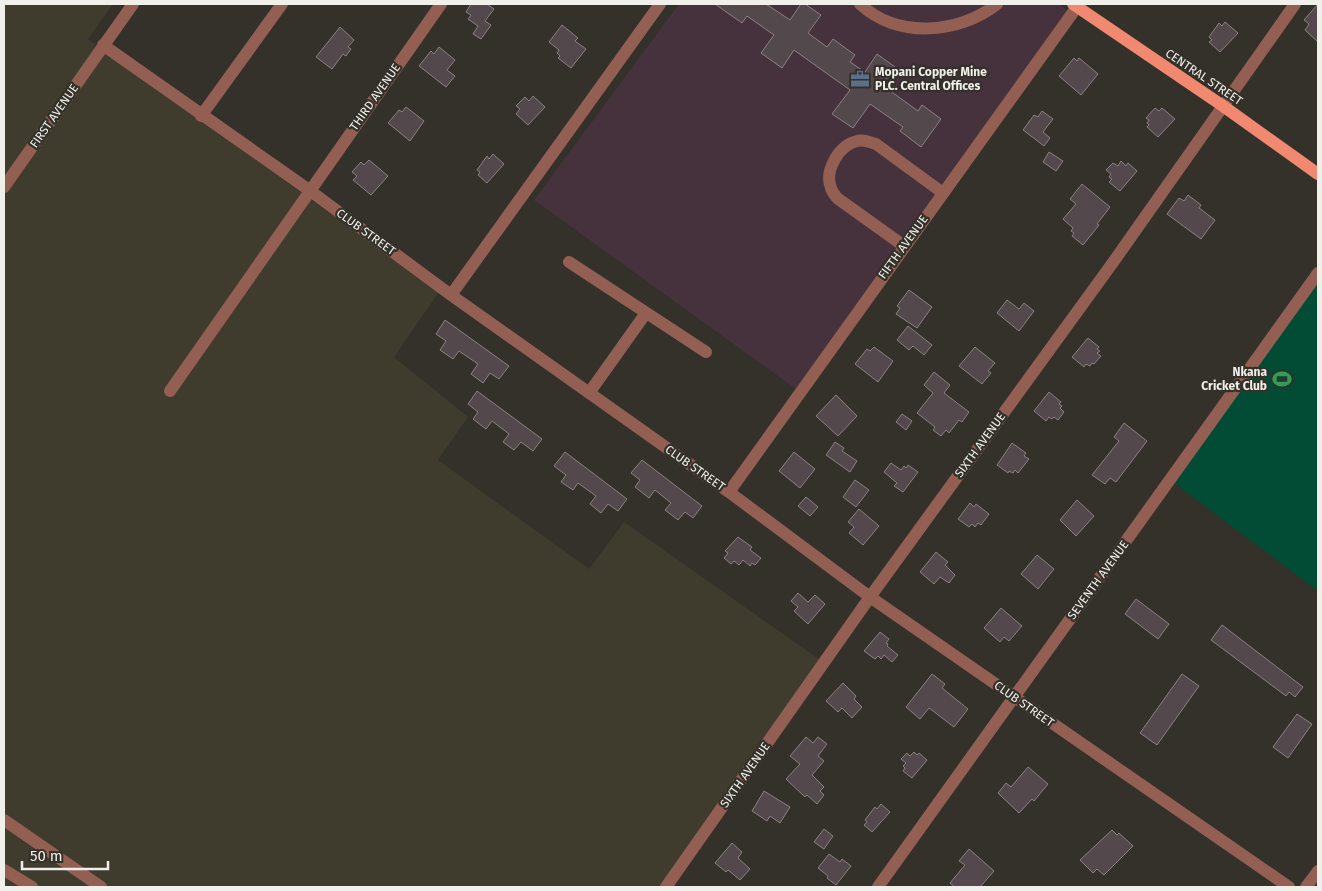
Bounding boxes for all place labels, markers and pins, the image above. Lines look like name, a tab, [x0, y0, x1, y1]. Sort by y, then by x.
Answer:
place label: Mopani Copper Mine PLC. Central Offices	[875, 65, 987, 93]
office icon: Mopani Copper Mine PLC. Central Offices	[849, 68, 871, 90]
place label: Nkana Cricket Club	[1201, 365, 1267, 393]
sports icon: Nkana Cricket Club	[1271, 368, 1293, 390]

